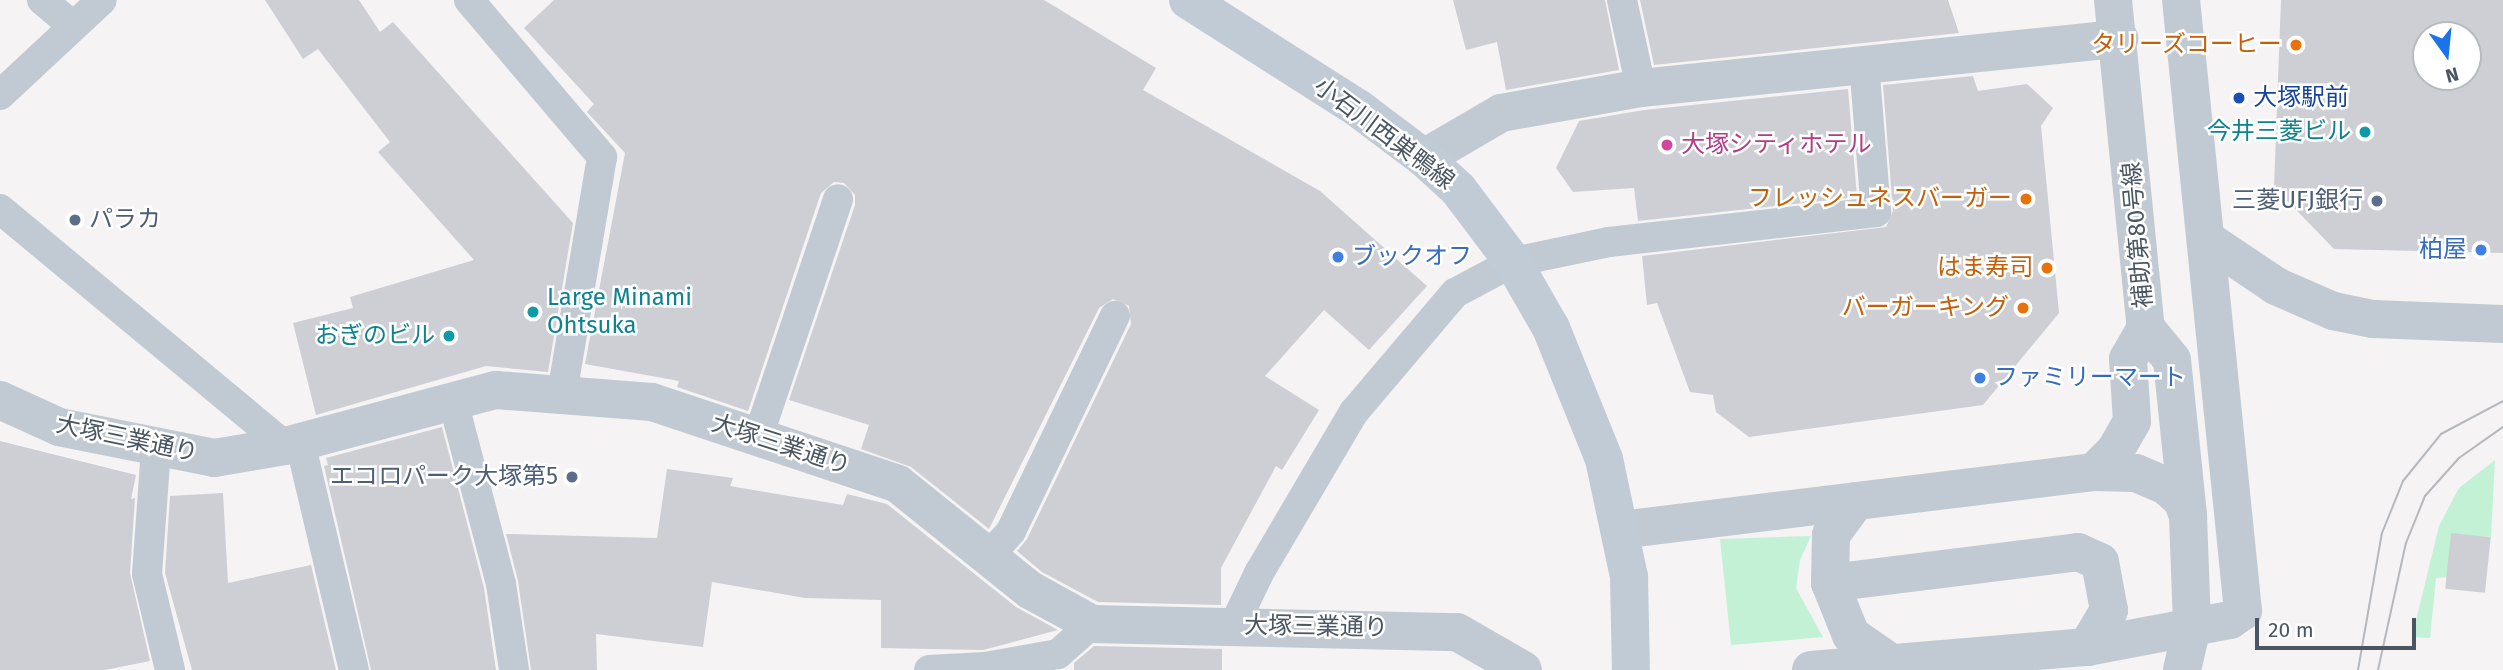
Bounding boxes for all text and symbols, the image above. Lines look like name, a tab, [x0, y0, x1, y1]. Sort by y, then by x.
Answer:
north arrow	[2412, 21, 2482, 91]
place label: タリーズコーヒー	[2090, 31, 2282, 59]
marker: タリーズコーヒー	[2288, 37, 2304, 53]
text: N	[2443, 62, 2461, 88]
street label: 小石川西巣鴨線	[1308, 72, 1460, 196]
place label: 大塚駅前	[2253, 84, 2349, 112]
marker: 大塚駅前	[2231, 90, 2247, 106]
place label: 今井三菱ビル	[2207, 118, 2351, 146]
marker: 今井三菱ビル	[2357, 124, 2373, 140]
place label: 大塚シティホテル	[1681, 131, 1873, 159]
marker: 大塚シティホテル	[1659, 137, 1675, 153]
street label: 補助第80号線	[2117, 161, 2159, 309]
place label: フレッシュネスバーガー	[1748, 185, 2012, 213]
place label: 三菱UFJ銀行	[2232, 187, 2363, 215]
marker: フレッシュネスバーガー	[2018, 191, 2034, 207]
marker: 三菱UFJ銀行	[2369, 193, 2385, 209]
place label: パラカ	[89, 206, 161, 234]
marker: パラカ	[67, 212, 83, 228]
place label: 柏屋	[2419, 236, 2467, 264]
marker: 柏屋	[2473, 242, 2489, 258]
place label: ブックオフ	[1352, 243, 1472, 271]
marker: ブックオフ	[1330, 249, 1346, 265]
place label: はま寿司	[1937, 254, 2033, 282]
marker: はま寿司	[2039, 260, 2055, 276]
place label: Large Minami Ohtsuka	[547, 284, 692, 340]
place label: バーガーキング	[1841, 294, 2009, 322]
marker: バーガーキング	[2015, 300, 2031, 316]
marker: Large Minami Ohtsuka	[525, 304, 541, 320]
place label: おぎのビル	[315, 322, 435, 350]
marker: おぎのビル	[441, 328, 457, 344]
place label: ファミリーマート	[1994, 364, 2186, 392]
marker: ファミリーマート	[1972, 370, 1988, 386]
street label: 大塚三業通り	[708, 409, 854, 481]
street label: 大塚三業通り	[54, 410, 200, 468]
place label: エコロパーク大塚第5	[330, 463, 558, 491]
marker: エコロパーク大塚第5	[564, 469, 580, 485]
scale bar	[2258, 604, 2419, 648]
street label: 大塚三業通り	[1244, 611, 1388, 643]
text: 20 m	[2268, 617, 2314, 643]

